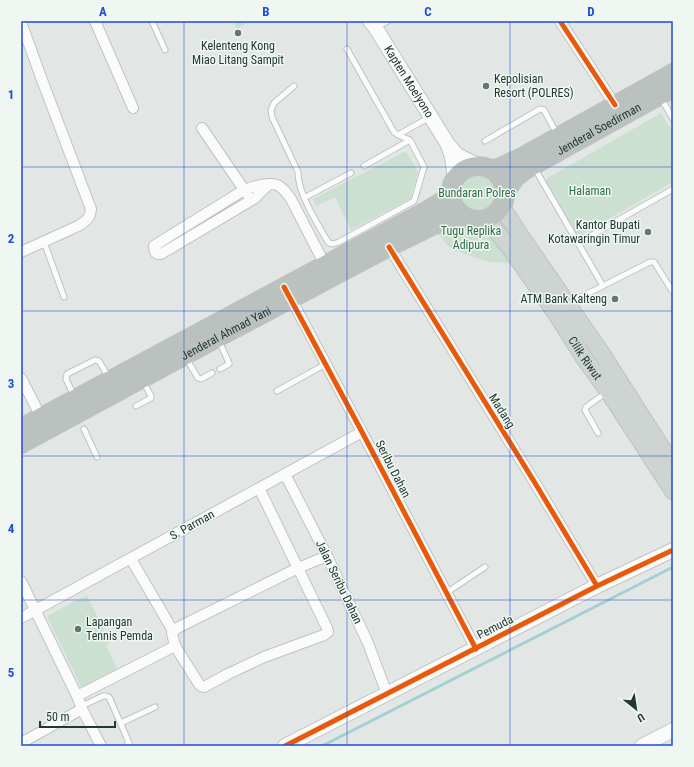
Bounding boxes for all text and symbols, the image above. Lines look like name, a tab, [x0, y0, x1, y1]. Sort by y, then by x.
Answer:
text: A	[99, 4, 107, 19]
text: B	[262, 4, 270, 19]
text: C	[424, 4, 432, 19]
text: D	[587, 4, 595, 19]
marker: Kelenteng Kong Miao Litang Sampit	[233, 28, 243, 38]
place label: Kelenteng Kong Miao Litang Sampit	[192, 39, 284, 67]
street label: Kapten Moelyono	[381, 43, 436, 120]
place label: Kepolisian Resort (POLRES)	[494, 72, 573, 100]
marker: Kepolisian Resort (POLRES)	[481, 81, 491, 91]
text: 1	[8, 87, 14, 102]
street label: Jenderal Soedirman	[554, 100, 644, 158]
park label: Halaman	[569, 184, 611, 198]
park label: Bundaran Polres	[438, 186, 516, 200]
place label: Kantor Bupati Kotawaringin Timur	[548, 218, 640, 246]
park label: Tugu Replika Adipura	[441, 224, 502, 252]
marker: Kantor Bupati Kotawaringin Timur	[643, 227, 653, 237]
text: 2	[8, 231, 15, 246]
place label: ATM Bank Kalteng	[521, 292, 607, 306]
marker: ATM Bank Kalteng	[610, 294, 620, 304]
street label: Jenderal Ahmad Yani	[179, 304, 273, 363]
street label: Cilik Riwut	[565, 334, 605, 383]
text: 3	[8, 376, 14, 391]
street label: Madang	[486, 391, 518, 431]
street label: Seribu Dahan	[373, 438, 414, 500]
street label: S. Parman	[167, 507, 217, 543]
text: 4	[8, 521, 15, 536]
street label: Jalan Seribu Dahan	[313, 538, 365, 626]
street label: Pemuda	[475, 612, 516, 642]
place label: Lapangan Tennis Pemda	[86, 615, 153, 643]
marker: Lapangan Tennis Pemda	[73, 624, 83, 634]
text: 5	[8, 665, 15, 680]
north arrow	[616, 689, 656, 729]
scale bar	[40, 703, 115, 729]
text: 50 m	[46, 710, 70, 724]
text: U	[635, 710, 647, 724]

